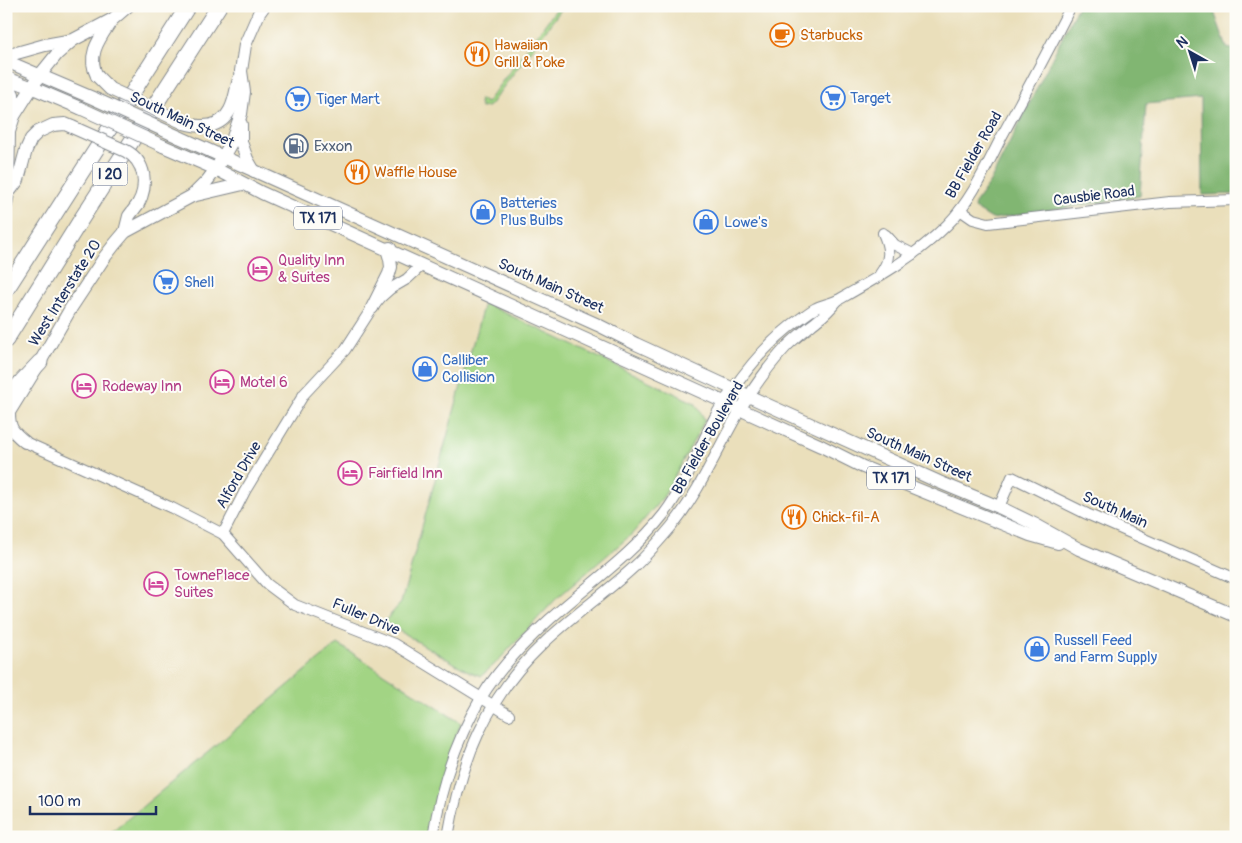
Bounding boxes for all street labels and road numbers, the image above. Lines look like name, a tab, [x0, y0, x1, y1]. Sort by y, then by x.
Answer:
street label: South Main Street	[127, 87, 238, 153]
street label: BB Fielder Road	[941, 108, 1007, 202]
road number: I 20	[92, 162, 128, 185]
street label: Causbie Road	[1052, 182, 1136, 210]
road number: TX 171	[294, 207, 342, 230]
street label: West Interstate 20	[25, 236, 105, 350]
street label: South Main Street	[495, 254, 608, 318]
street label: BB Fielder Boulevard	[668, 378, 748, 498]
street label: South Main Street	[863, 423, 976, 487]
street label: Alford Drive	[212, 438, 266, 512]
road number: TX 171	[867, 466, 915, 489]
street label: South Main	[1079, 487, 1151, 533]
street label: Fuller Drive	[329, 594, 403, 640]

